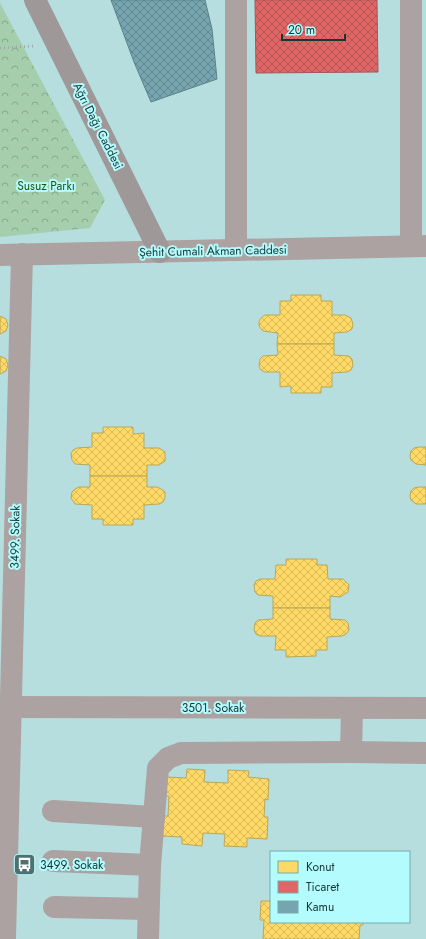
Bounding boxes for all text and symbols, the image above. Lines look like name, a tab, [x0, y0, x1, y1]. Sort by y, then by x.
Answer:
scale bar	[282, 16, 345, 42]
text: 20 m	[288, 21, 315, 39]
street label: Ağrı Dağı Caddesi	[68, 80, 128, 172]
park label: Susuz Parkı	[17, 177, 75, 195]
street label: Şehit Cumali Akman Caddesi	[139, 241, 287, 261]
street label: 3499. Sokak	[5, 505, 25, 569]
street label: 3501. Sokak	[182, 699, 245, 717]
legend	[270, 851, 410, 923]
bus stop icon: 3499. Sokak	[12, 852, 38, 878]
place label: 3499. Sokak	[40, 856, 104, 874]
text: Konut	[306, 858, 335, 876]
text: Ticaret	[306, 878, 339, 896]
text: Kamu	[306, 898, 334, 916]

